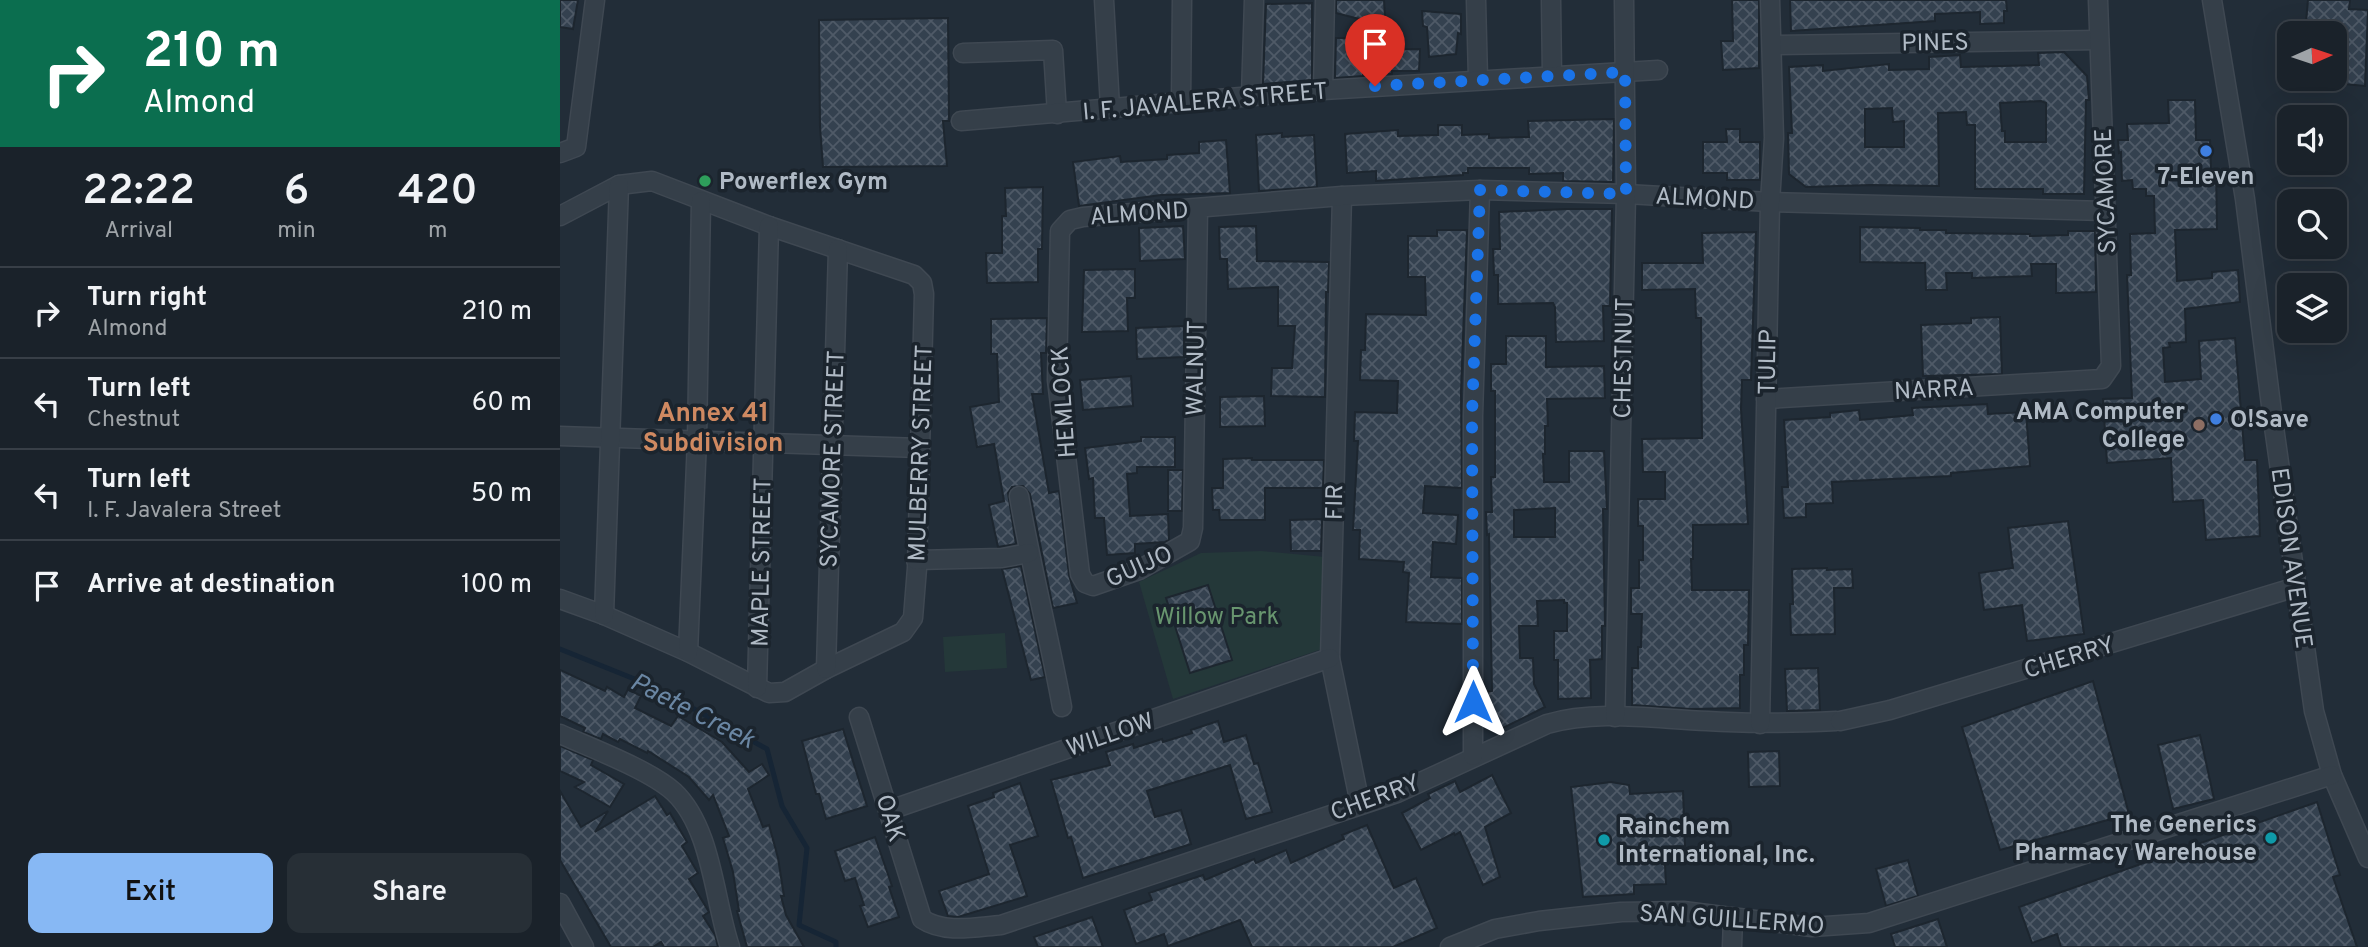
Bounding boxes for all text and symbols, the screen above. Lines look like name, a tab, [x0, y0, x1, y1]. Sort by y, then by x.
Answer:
pin	[1345, 14, 1405, 86]
north arrow	[2277, 21, 2347, 91]
map controls	[2277, 21, 2347, 343]
text: 210 m	[143, 23, 280, 85]
icon: arrive	[1356, 25, 1394, 63]
icon: right	[28, 28, 119, 119]
street label: PINES	[1901, 28, 1969, 60]
street label: I. F. JAVALERA STREET	[1081, 77, 1329, 129]
text: Almond	[143, 84, 255, 124]
button: sound	[2277, 105, 2347, 175]
street label: SYCAMORE	[2090, 128, 2124, 254]
marker: 7-Eleven	[2198, 143, 2214, 159]
place label: 7-Eleven	[2157, 163, 2255, 193]
text: 22:22	[82, 166, 195, 219]
text: 6	[284, 166, 309, 219]
text: 420	[398, 166, 478, 219]
place label: Powerflex Gym	[719, 168, 888, 198]
marker: Powerflex Gym	[697, 173, 713, 189]
street label: ALMOND	[1655, 182, 1755, 218]
button: search	[2277, 189, 2347, 259]
street label: ALMOND	[1089, 197, 1190, 233]
text: Arrival	[104, 217, 173, 246]
text: min	[277, 217, 316, 246]
text: m	[428, 217, 448, 246]
button: layers	[2277, 273, 2347, 343]
text: Turn right	[87, 282, 207, 315]
icon: right	[28, 294, 66, 332]
text: 210 m	[462, 296, 532, 329]
street label: CHESTNUT	[1609, 297, 1641, 419]
text: Almond	[87, 315, 167, 344]
street label: WALNUT	[1181, 320, 1213, 416]
street label: TULIP	[1753, 329, 1785, 395]
street label: MULBERRY STREET	[903, 344, 941, 562]
street label: HEMLOCK	[1046, 345, 1084, 459]
street label: SYCAMORE STREET	[815, 350, 853, 568]
text: Turn left	[87, 373, 191, 406]
street label: NARRA	[1893, 374, 1975, 408]
icon: left	[28, 385, 66, 423]
text: 60 m	[472, 387, 532, 420]
district label: Annex 41 Subdivision	[643, 398, 783, 461]
place label: AMA Computer College	[2016, 398, 2185, 456]
text: Chestnut	[87, 406, 180, 435]
place label: O!Save	[2230, 406, 2309, 436]
marker: O!Save	[2208, 411, 2224, 427]
marker: AMA Computer College	[2191, 417, 2207, 433]
text: Turn left	[87, 464, 191, 497]
street label: EDISON AVENUE	[2262, 466, 2318, 651]
icon: left	[28, 476, 66, 514]
street label: MAPLE STREET	[747, 477, 779, 647]
text: 50 m	[471, 478, 532, 511]
street label: FIR	[1321, 484, 1351, 520]
text: I. F. Javalera Street	[87, 497, 281, 526]
street label: GUIJO	[1102, 540, 1178, 596]
icon: arrive	[28, 567, 66, 605]
text: Arrive at destination	[87, 569, 335, 602]
text: 100 m	[461, 569, 532, 602]
park label: Willow Park	[1155, 603, 1279, 633]
street label: CHERRY	[2021, 631, 2119, 687]
position arrow	[1436, 665, 1510, 739]
water label: Paete Creek	[624, 667, 760, 758]
street label: WILLOW	[1063, 707, 1158, 765]
street label: CHERRY	[1327, 769, 1425, 829]
street label: OAK	[868, 791, 910, 846]
place label: The Generics Pharmacy Warehouse	[2015, 811, 2257, 869]
place label: Rainchem International, Inc.	[1618, 813, 1815, 871]
marker: The Generics Pharmacy Warehouse	[2263, 830, 2279, 846]
marker: Rainchem International, Inc.	[1596, 832, 1612, 848]
button: Exit	[28, 853, 273, 933]
button: Share	[287, 853, 532, 933]
street label: SAN GUILLERMO	[1638, 900, 1825, 942]

